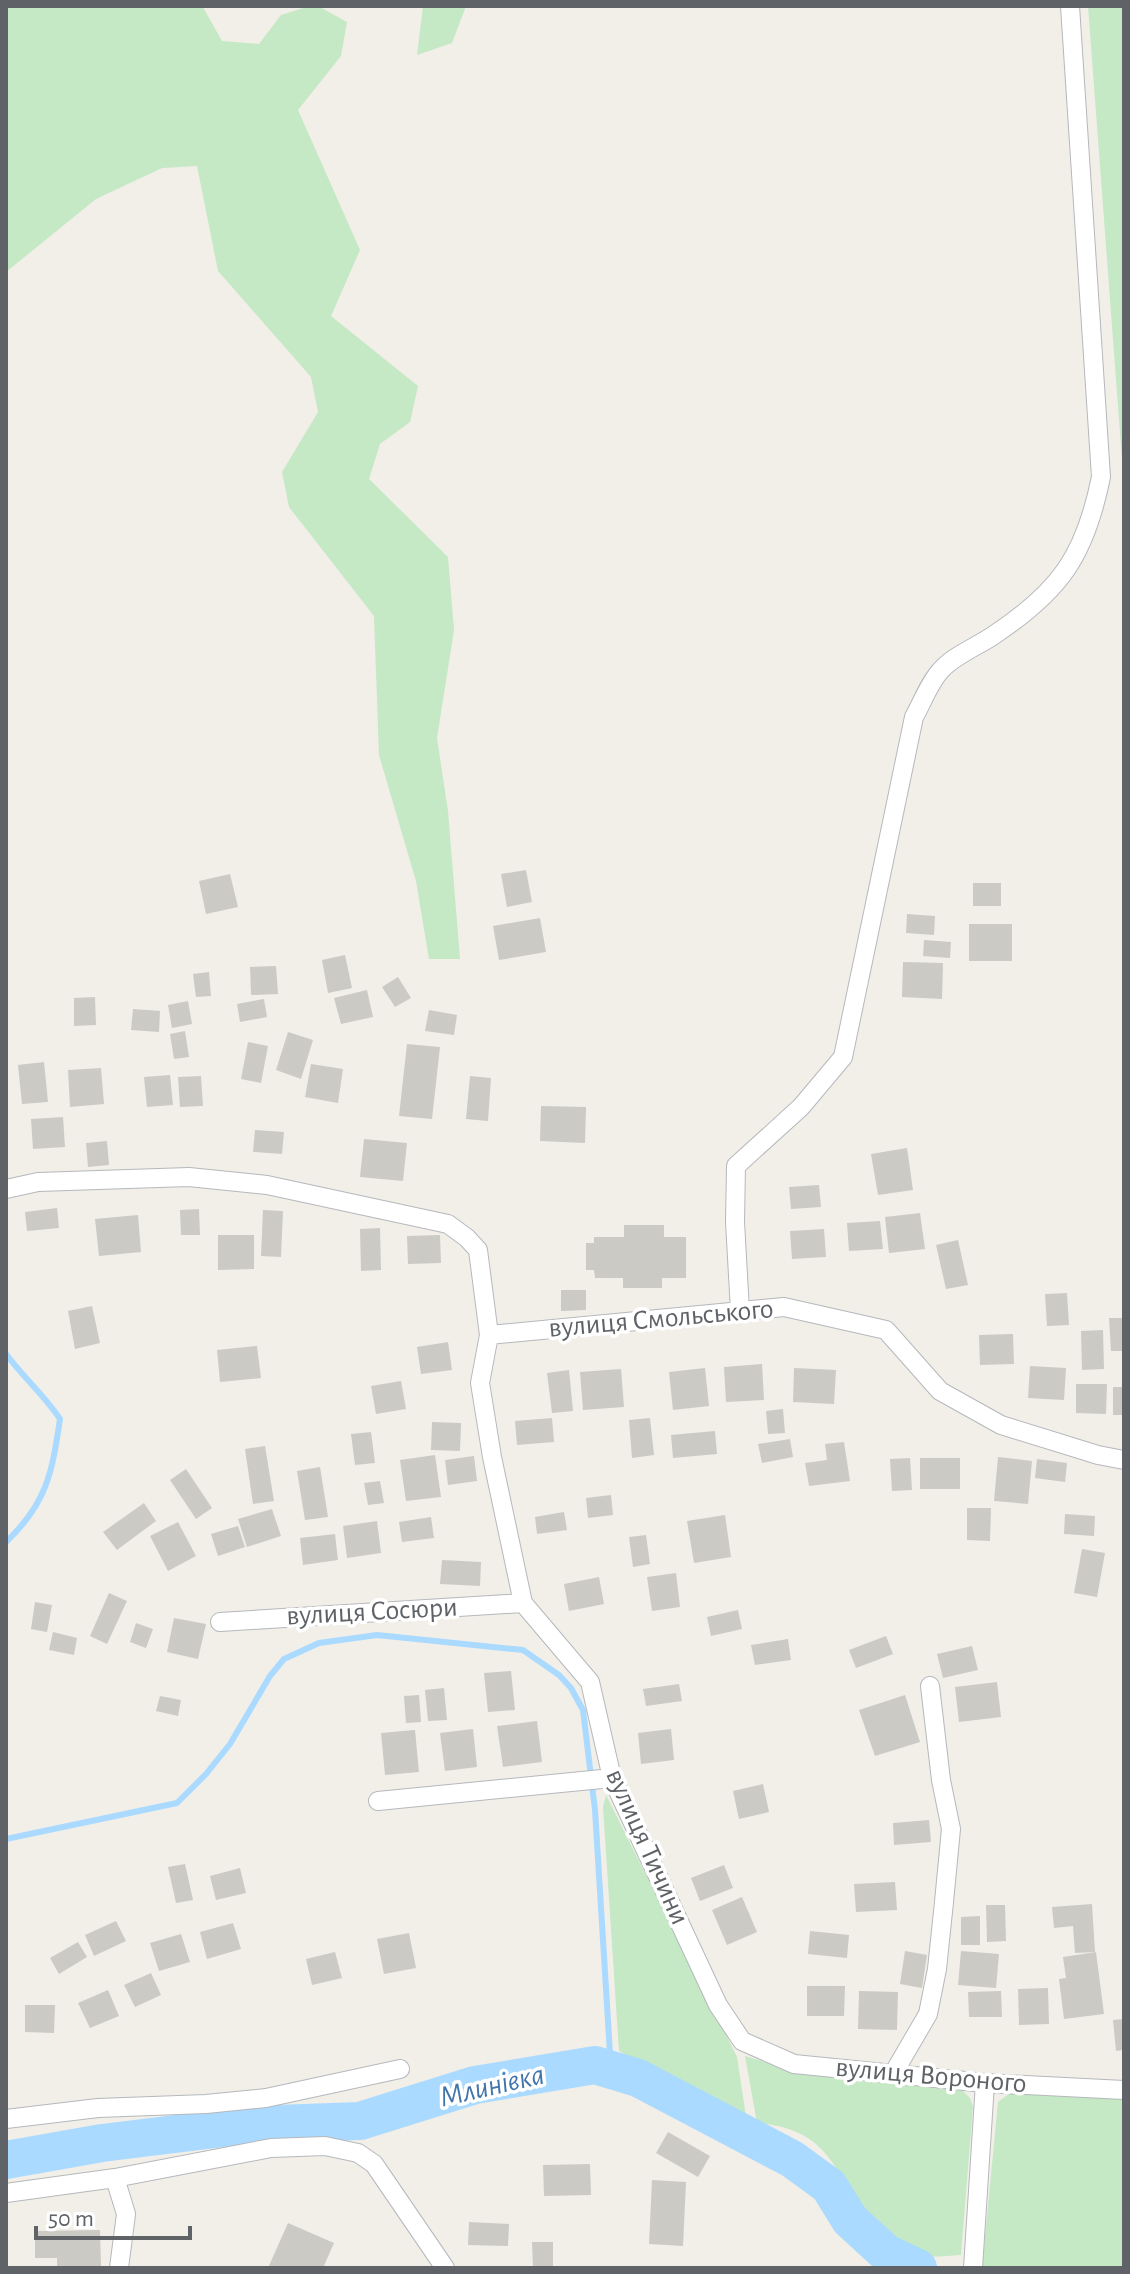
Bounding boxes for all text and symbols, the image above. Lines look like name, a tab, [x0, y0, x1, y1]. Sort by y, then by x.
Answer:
street label: вулиця Смольського	[547, 1295, 775, 1343]
street label: вулиця Сосюри	[286, 1594, 458, 1630]
street label: вулиця Тичини	[600, 1765, 694, 1929]
street label: вулиця Вороного	[834, 2054, 1028, 2098]
water label: Млинівка	[437, 2059, 547, 2113]
scale bar	[36, 2190, 190, 2240]
text: 50 m	[48, 2207, 94, 2231]

